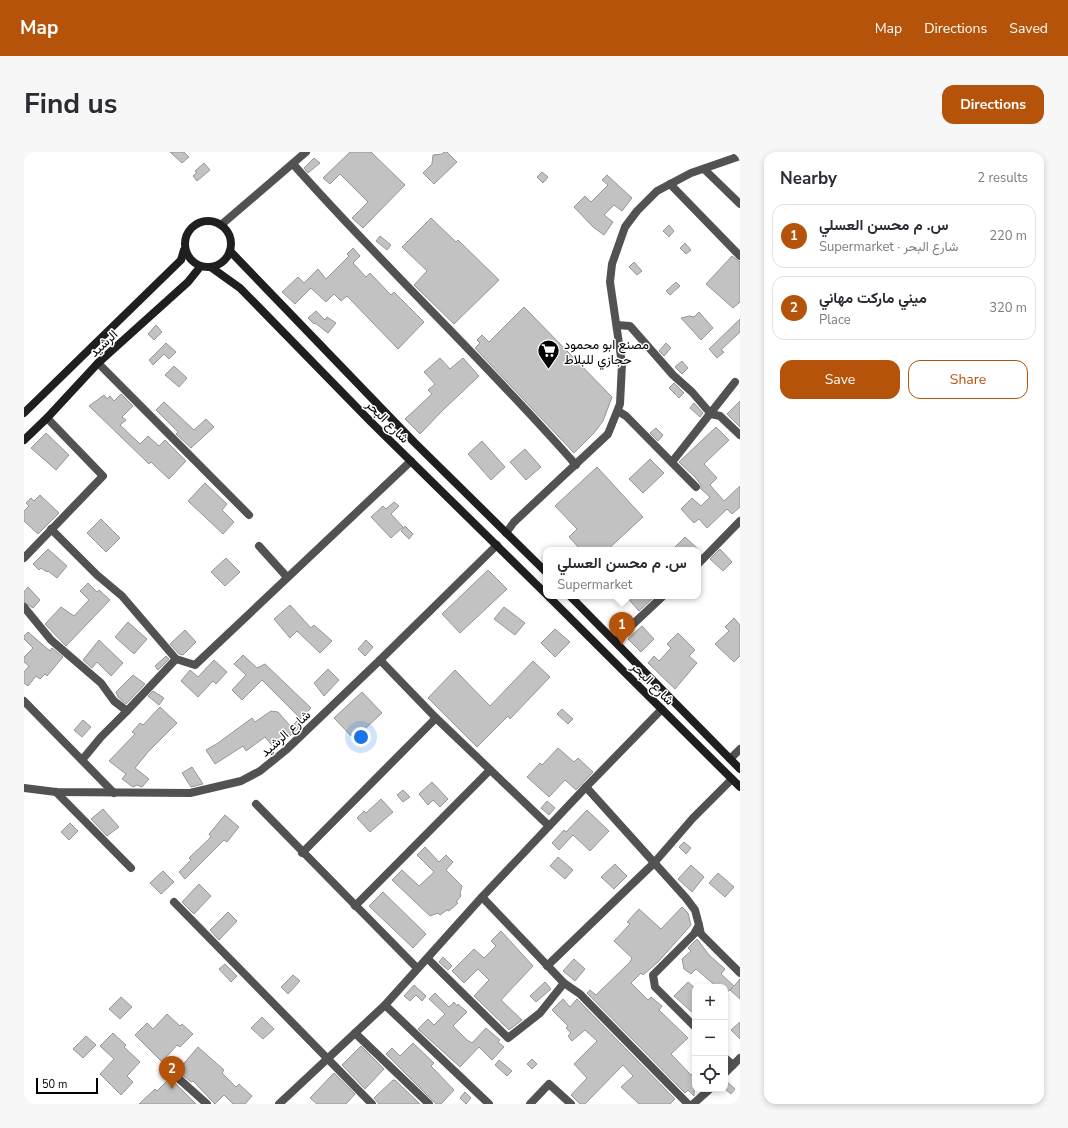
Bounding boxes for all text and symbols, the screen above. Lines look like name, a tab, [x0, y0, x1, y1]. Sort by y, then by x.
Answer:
text: Map	[20, 15, 58, 41]
text: Map	[875, 19, 902, 38]
text: Directions	[924, 19, 987, 38]
text: Saved	[1009, 19, 1048, 38]
text: Find us	[24, 85, 118, 123]
button: Directions	[942, 85, 1044, 124]
text: Nearby	[780, 167, 837, 190]
text: 2 results	[977, 169, 1028, 187]
text: س. م محسن العسلي	[819, 215, 948, 235]
text: 1	[790, 227, 798, 245]
text: 220 m	[989, 227, 1027, 245]
text: Supermarket · شارع البحر	[819, 238, 958, 256]
text: ميني ماركت مهاني	[819, 288, 927, 308]
text: 2	[790, 299, 798, 317]
text: 320 m	[989, 299, 1027, 317]
text: Place	[819, 311, 851, 329]
street label: الرشيد	[86, 326, 122, 361]
place label: مصنع ابو محمود حجازي للبلاط	[564, 336, 649, 370]
supermarket icon: مصنع ابو محمود حجازي للبلاط	[536, 338, 562, 371]
button: Save	[780, 360, 900, 399]
button: Share	[908, 360, 1028, 399]
street label: شارع البحر	[361, 395, 413, 447]
popup	[543, 547, 701, 599]
text: س. م محسن العسلي	[557, 553, 687, 573]
text: Supermarket	[557, 576, 632, 594]
pin: 1	[609, 612, 635, 645]
street label: شارع البحر	[626, 657, 678, 709]
street label: شارع الرشيد	[257, 706, 315, 761]
your location	[351, 727, 371, 747]
map controls	[692, 984, 728, 1092]
button: +	[692, 984, 728, 1020]
button: −	[692, 1020, 728, 1056]
pin: 2	[159, 1056, 185, 1089]
button: locate	[692, 1056, 728, 1092]
scale bar	[36, 1076, 98, 1095]
text: 50 m	[42, 1077, 67, 1092]

